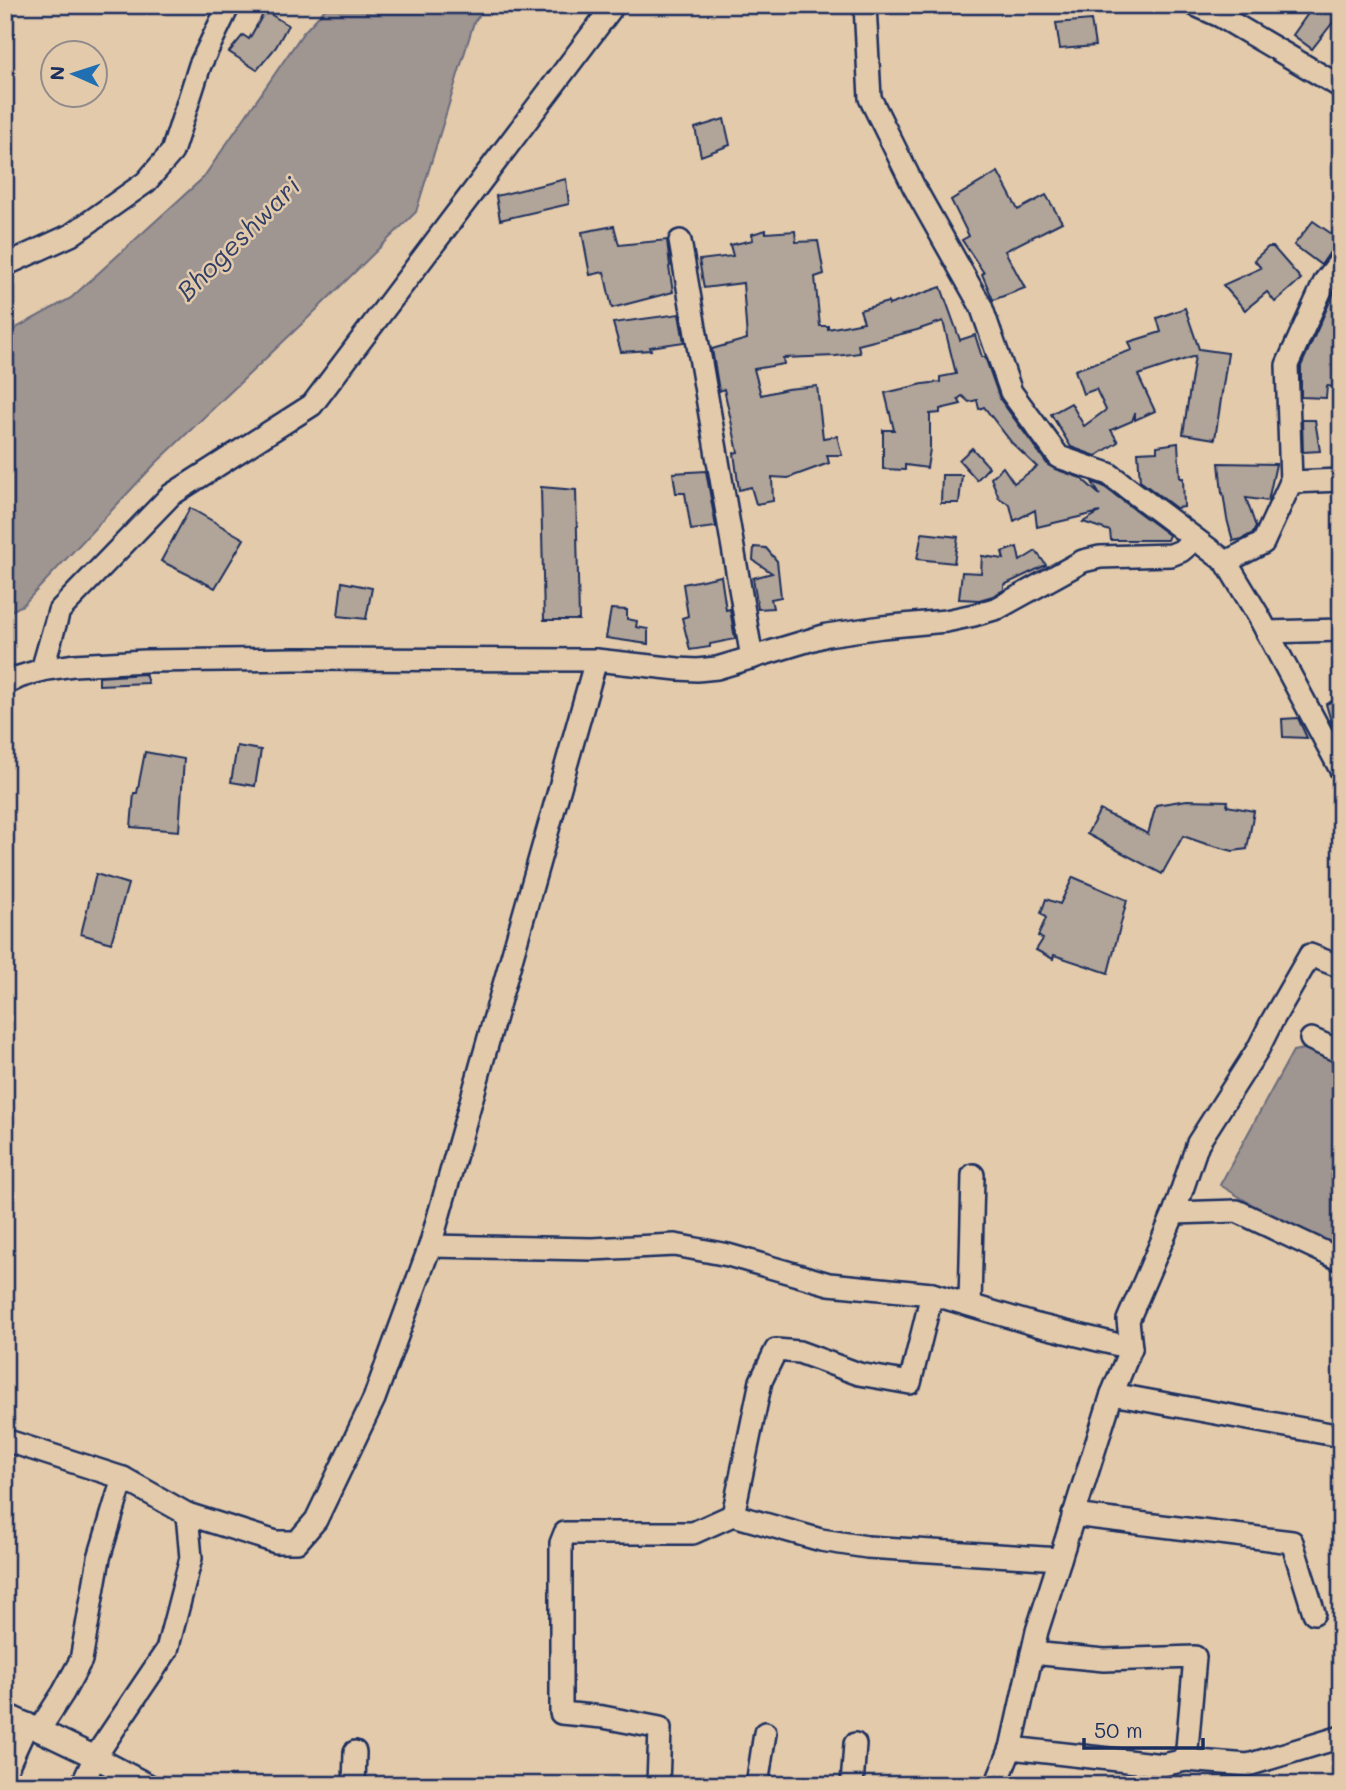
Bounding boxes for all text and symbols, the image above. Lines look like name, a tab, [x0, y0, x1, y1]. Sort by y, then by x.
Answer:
north arrow	[38, 38, 108, 108]
text: N	[44, 65, 69, 81]
water label: Bhogeshwari	[169, 169, 307, 307]
scale bar	[1084, 1706, 1202, 1750]
text: 50 m	[1094, 1716, 1143, 1743]

